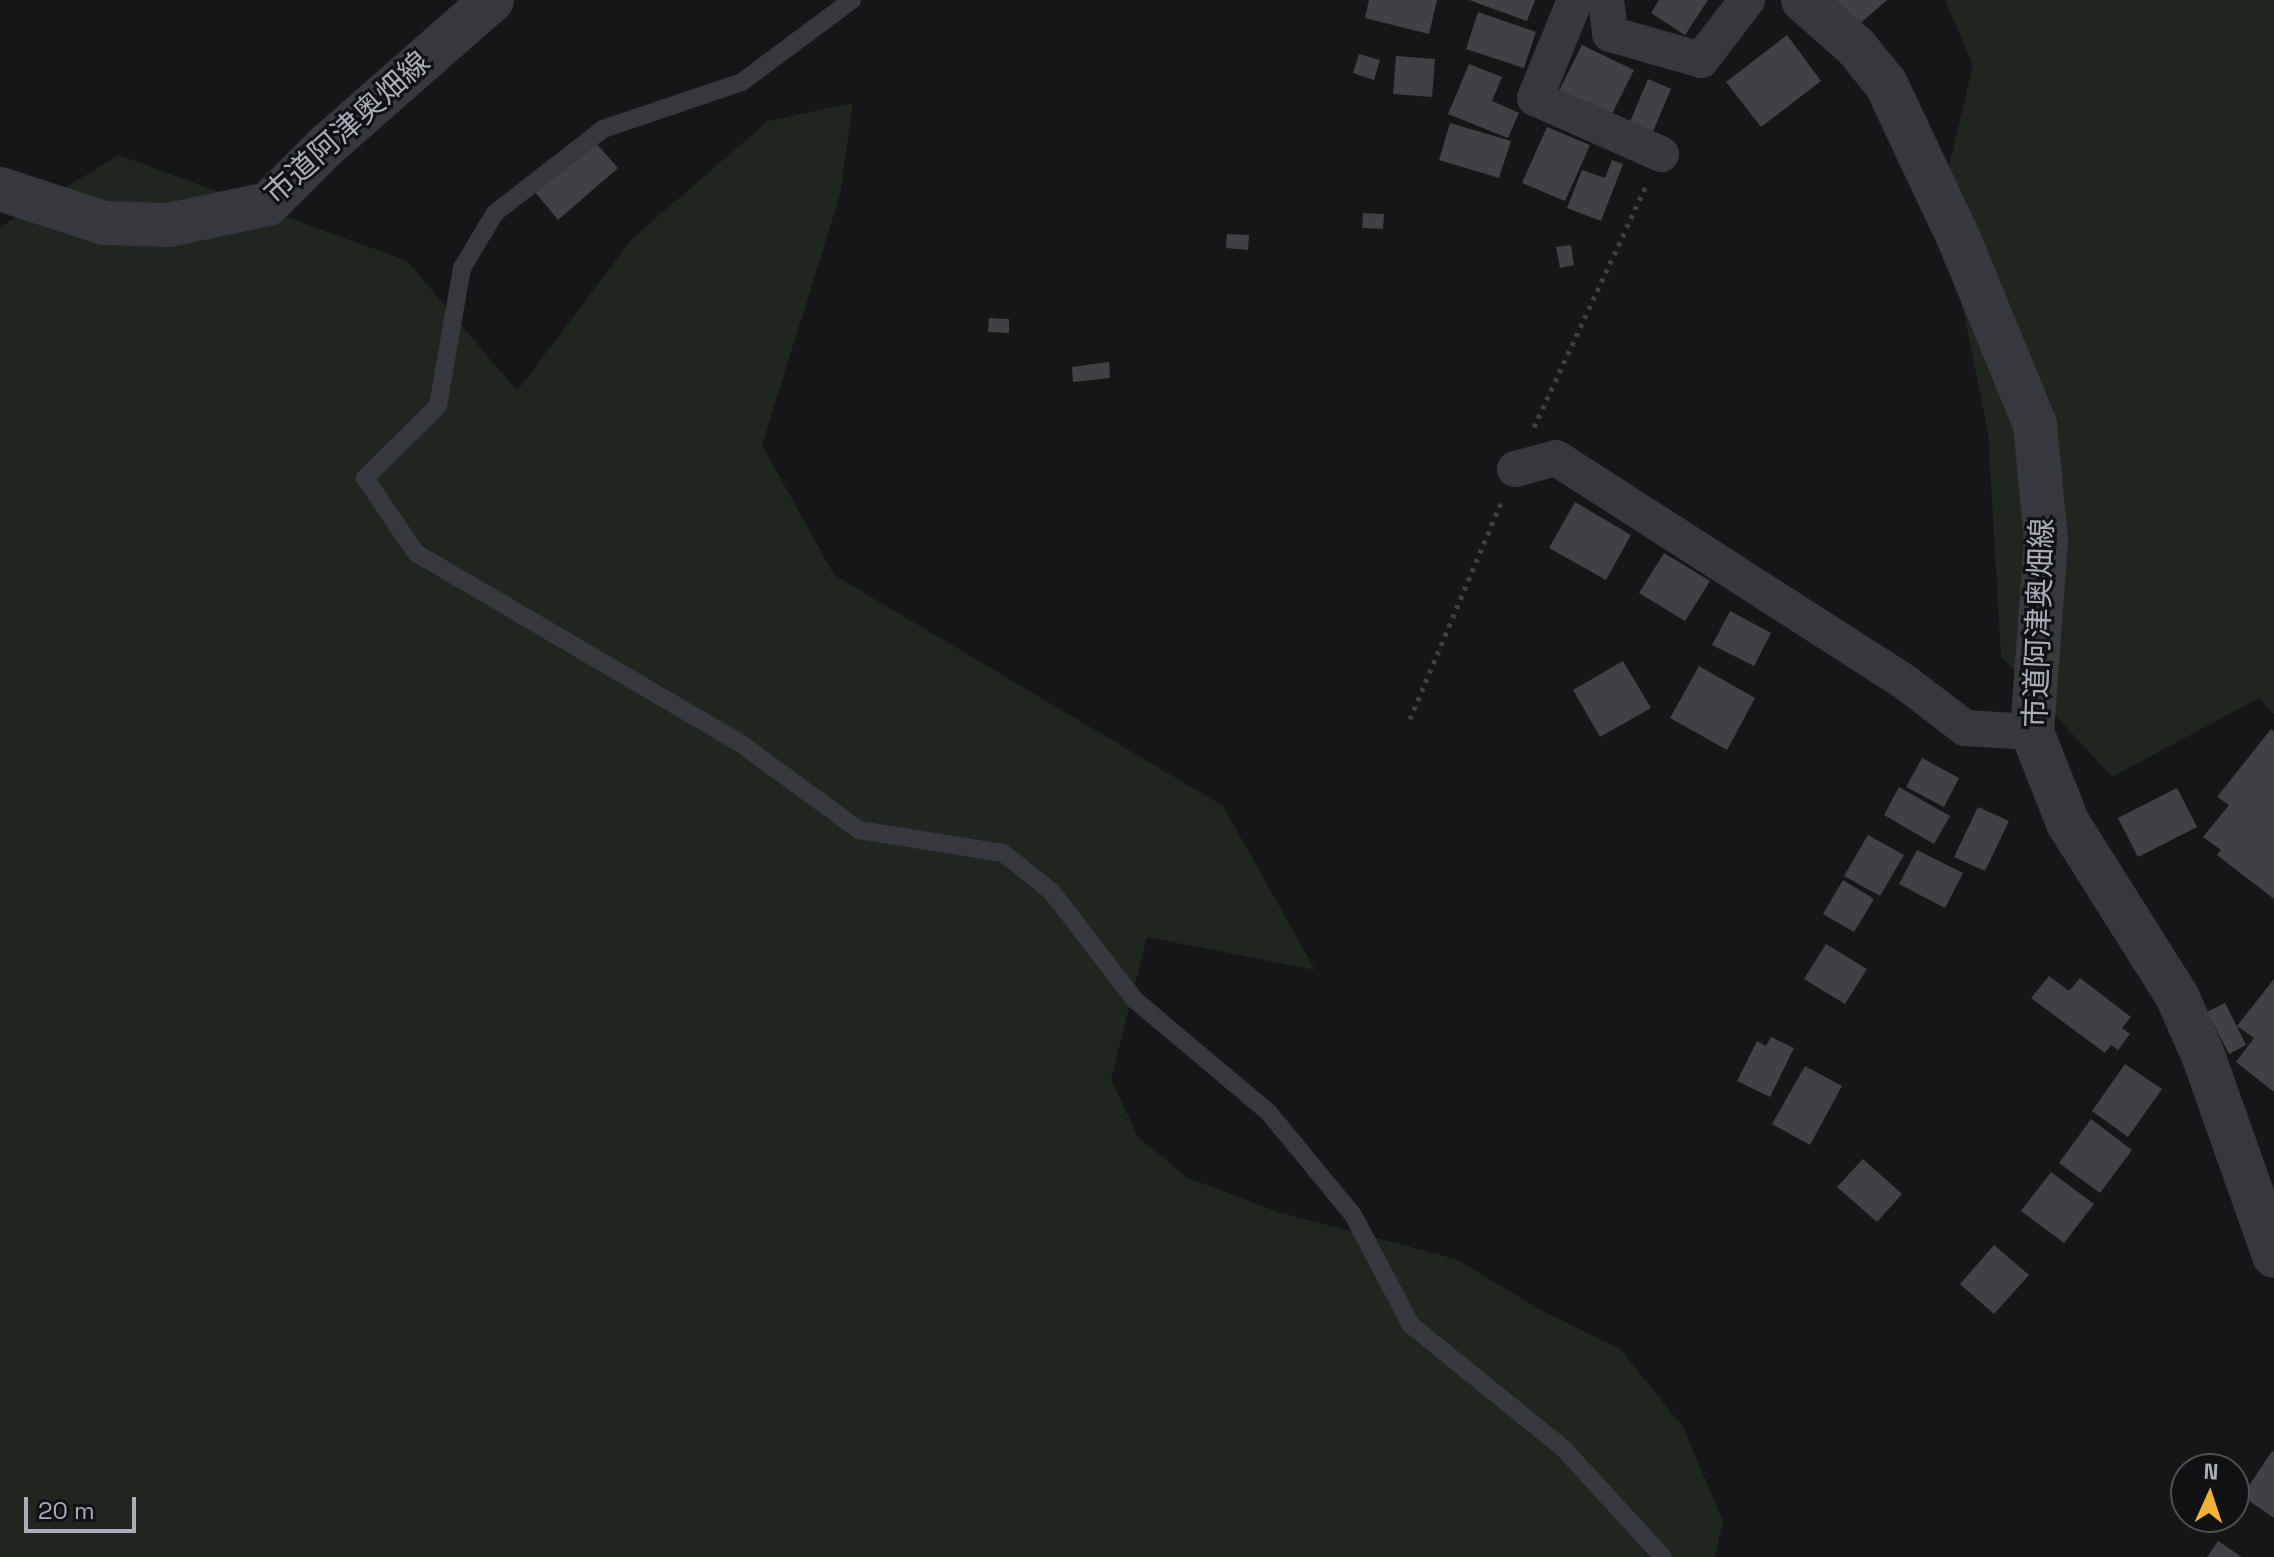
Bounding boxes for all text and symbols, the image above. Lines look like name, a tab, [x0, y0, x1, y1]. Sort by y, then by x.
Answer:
street label: 市道阿津奥畑線	[257, 44, 437, 212]
street label: 市道阿津奥畑線	[2017, 517, 2061, 729]
north arrow	[2170, 1453, 2250, 1533]
text: N	[2203, 1457, 2219, 1485]
scale bar	[28, 1481, 140, 1531]
text: 20 m	[38, 1495, 95, 1526]

